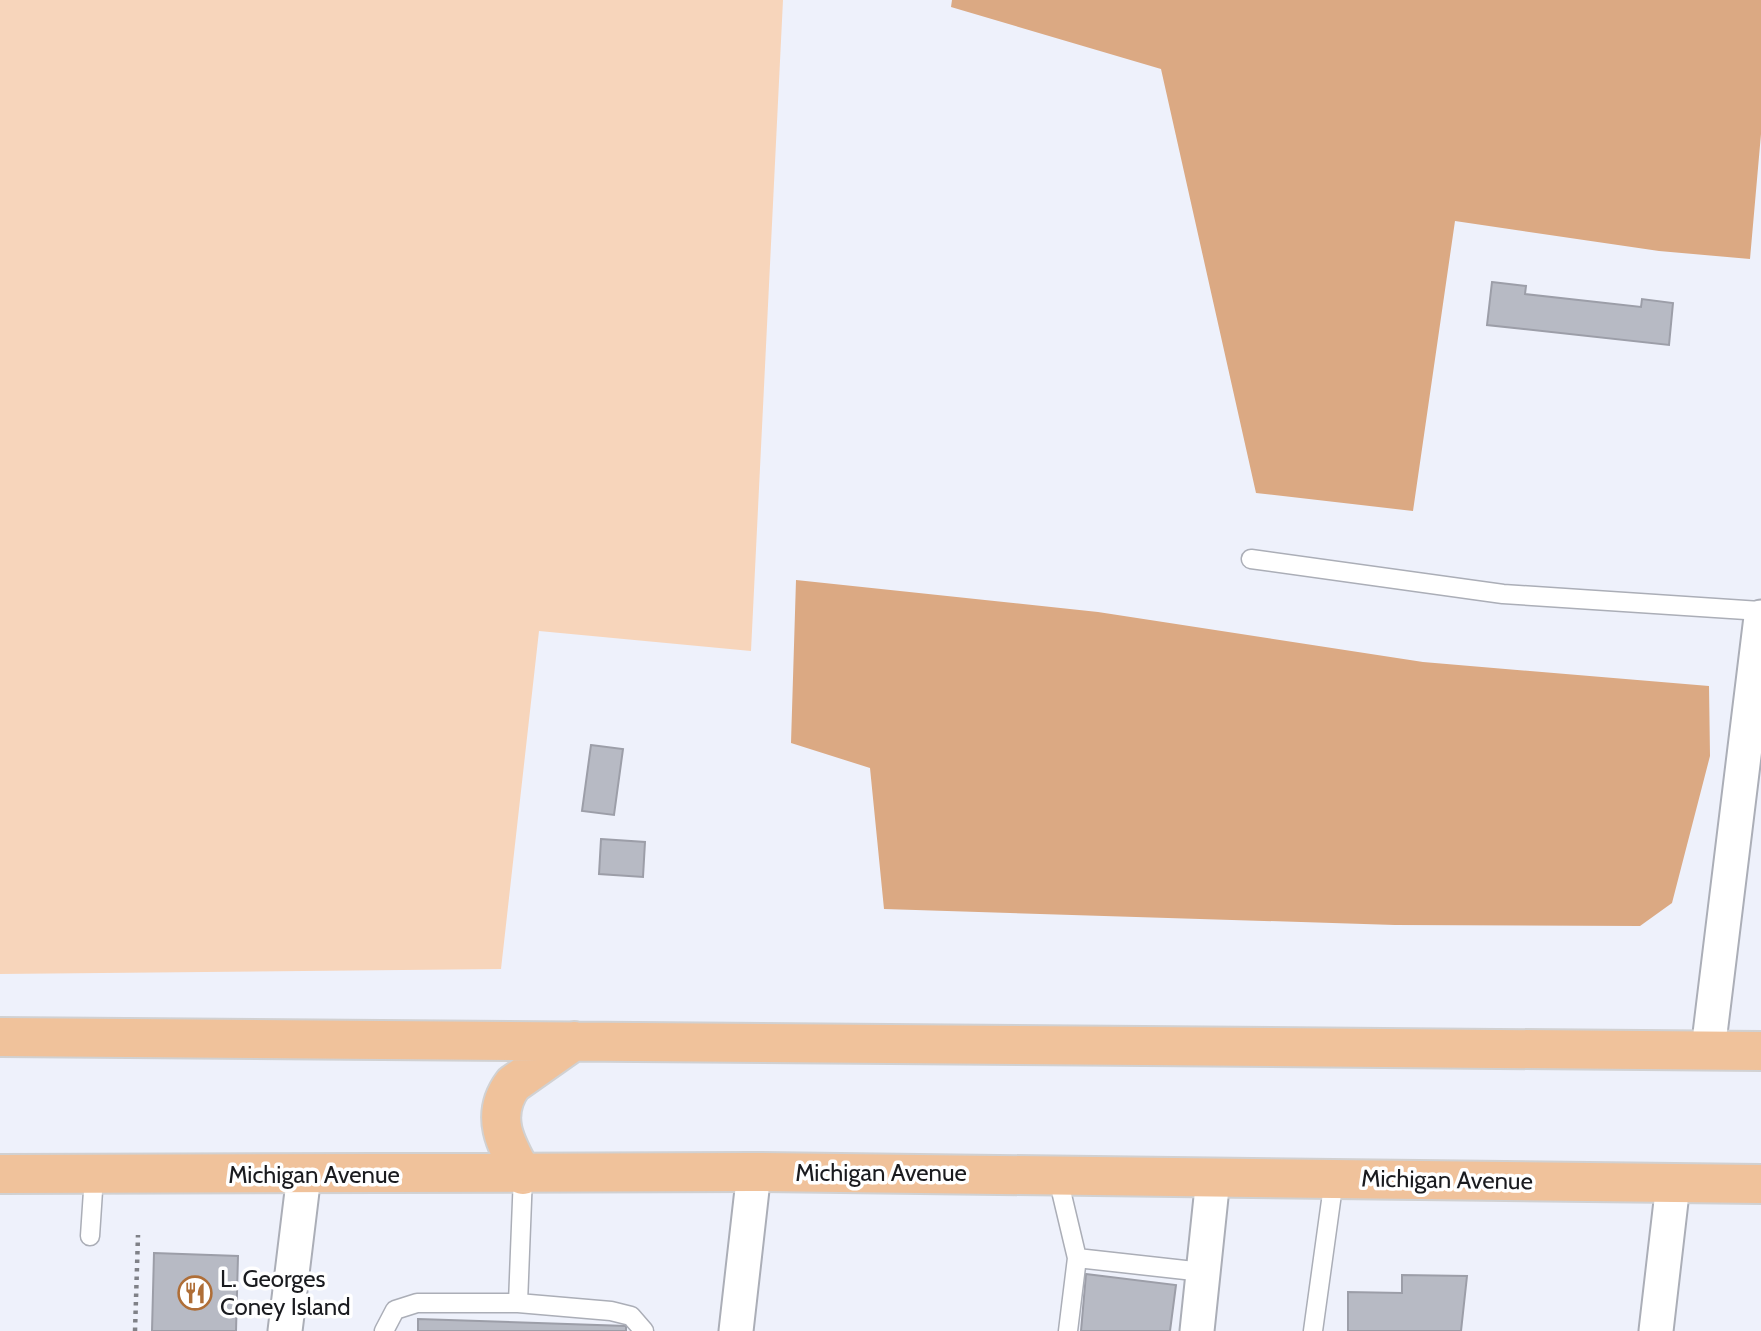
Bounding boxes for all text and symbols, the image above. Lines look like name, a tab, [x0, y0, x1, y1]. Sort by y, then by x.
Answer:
street label: Michigan Avenue	[795, 1158, 967, 1187]
street label: Michigan Avenue	[228, 1160, 400, 1189]
street label: Michigan Avenue	[1361, 1164, 1533, 1195]
place label: L. Georges Coney Island	[220, 1264, 351, 1321]
restaurant icon: L. Georges Coney Island	[176, 1274, 214, 1312]

